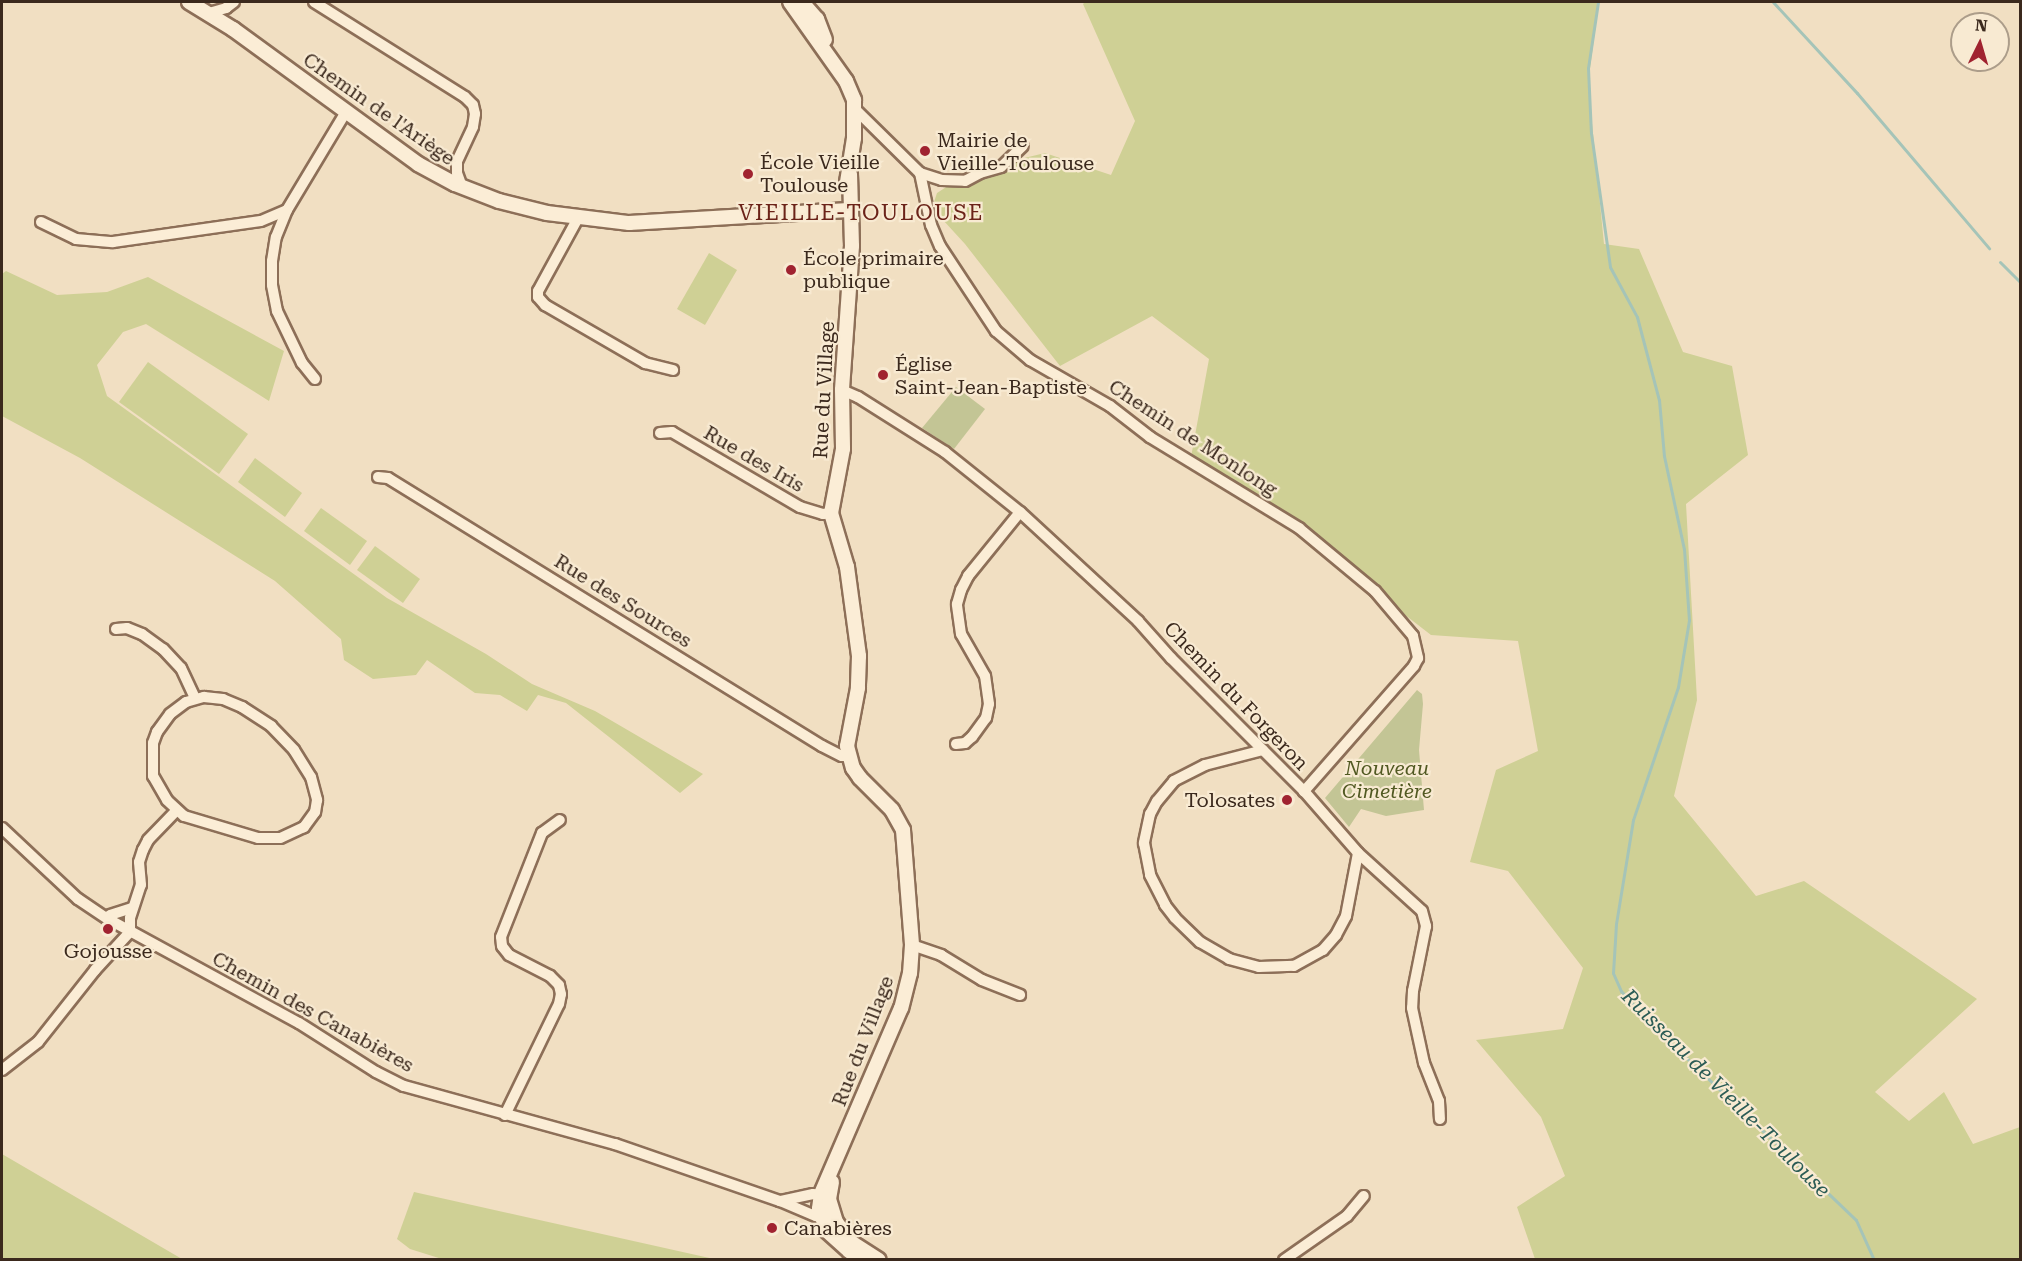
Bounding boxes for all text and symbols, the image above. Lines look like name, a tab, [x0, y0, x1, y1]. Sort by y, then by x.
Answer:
north arrow	[1950, 12, 2010, 72]
text: N	[1974, 16, 1988, 36]
street label: Chemin de l'Ariège	[298, 48, 460, 170]
place label: Mairie de Vieille-Toulouse	[937, 128, 1094, 175]
marker: Mairie de Vieille-Toulouse	[918, 144, 932, 158]
place label: École Vieille Toulouse	[760, 150, 880, 197]
marker: École Vieille Toulouse	[741, 167, 755, 181]
district label: VIEILLE-TOULOUSE	[738, 200, 984, 226]
place label: École primaire publique	[803, 246, 944, 293]
marker: École primaire publique	[784, 263, 798, 277]
street label: Rue du Village	[808, 321, 840, 459]
place label: Église Saint-Jean-Baptiste	[895, 352, 1087, 399]
marker: Église Saint-Jean-Baptiste	[876, 368, 890, 382]
street label: Chemin de Monlong	[1104, 375, 1282, 501]
street label: Rue des Iris	[699, 421, 809, 497]
street label: Rue des Sources	[550, 549, 696, 653]
street label: Chemin du Forgeron	[1159, 617, 1313, 775]
park label: Nouveau Cimetière	[1342, 756, 1432, 803]
place label: Tolosates	[1184, 788, 1275, 812]
marker: Tolosates	[1280, 793, 1294, 807]
marker: Gojousse	[101, 922, 115, 936]
place label: Gojousse	[64, 939, 152, 963]
street label: Chemin des Canabières	[208, 947, 418, 1077]
street label: Rue du Village	[827, 972, 899, 1110]
water label: Ruisseau de Vieille-Toulouse	[1617, 984, 1835, 1202]
place label: Canabières	[784, 1216, 892, 1240]
marker: Canabières	[765, 1221, 779, 1235]

